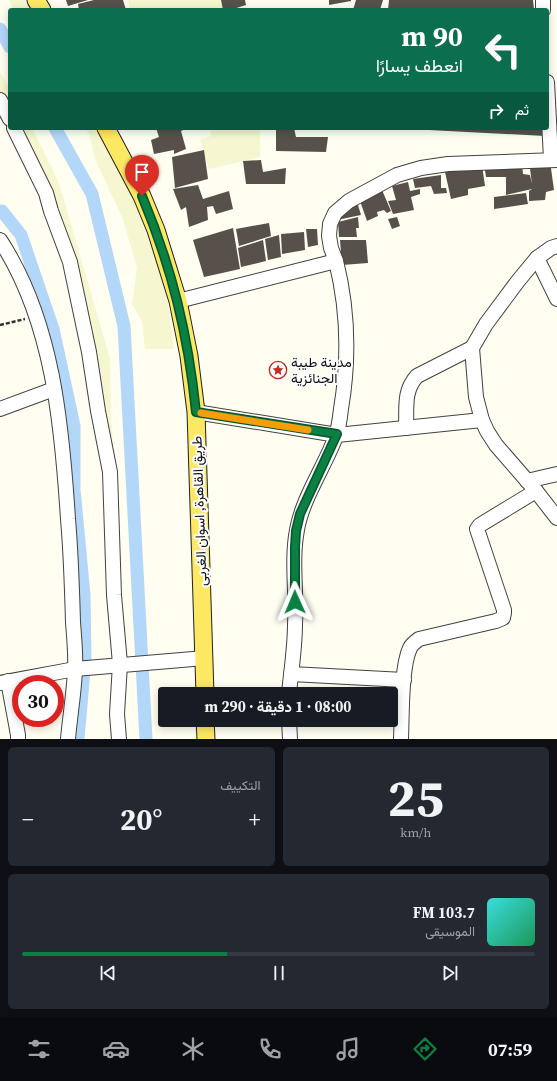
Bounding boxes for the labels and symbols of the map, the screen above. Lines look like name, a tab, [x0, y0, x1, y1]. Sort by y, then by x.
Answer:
pin	[125, 155, 159, 196]
place label: مدينة طيبة الجنائزية	[291, 352, 352, 388]
place icon: مدينة طيبة الجنائزية	[268, 360, 288, 380]
street label: طريق القاهرة, اسوان الغربى	[186, 436, 212, 586]
position arrow	[274, 581, 316, 623]
speed limit sign: 30	[12, 675, 64, 727]

